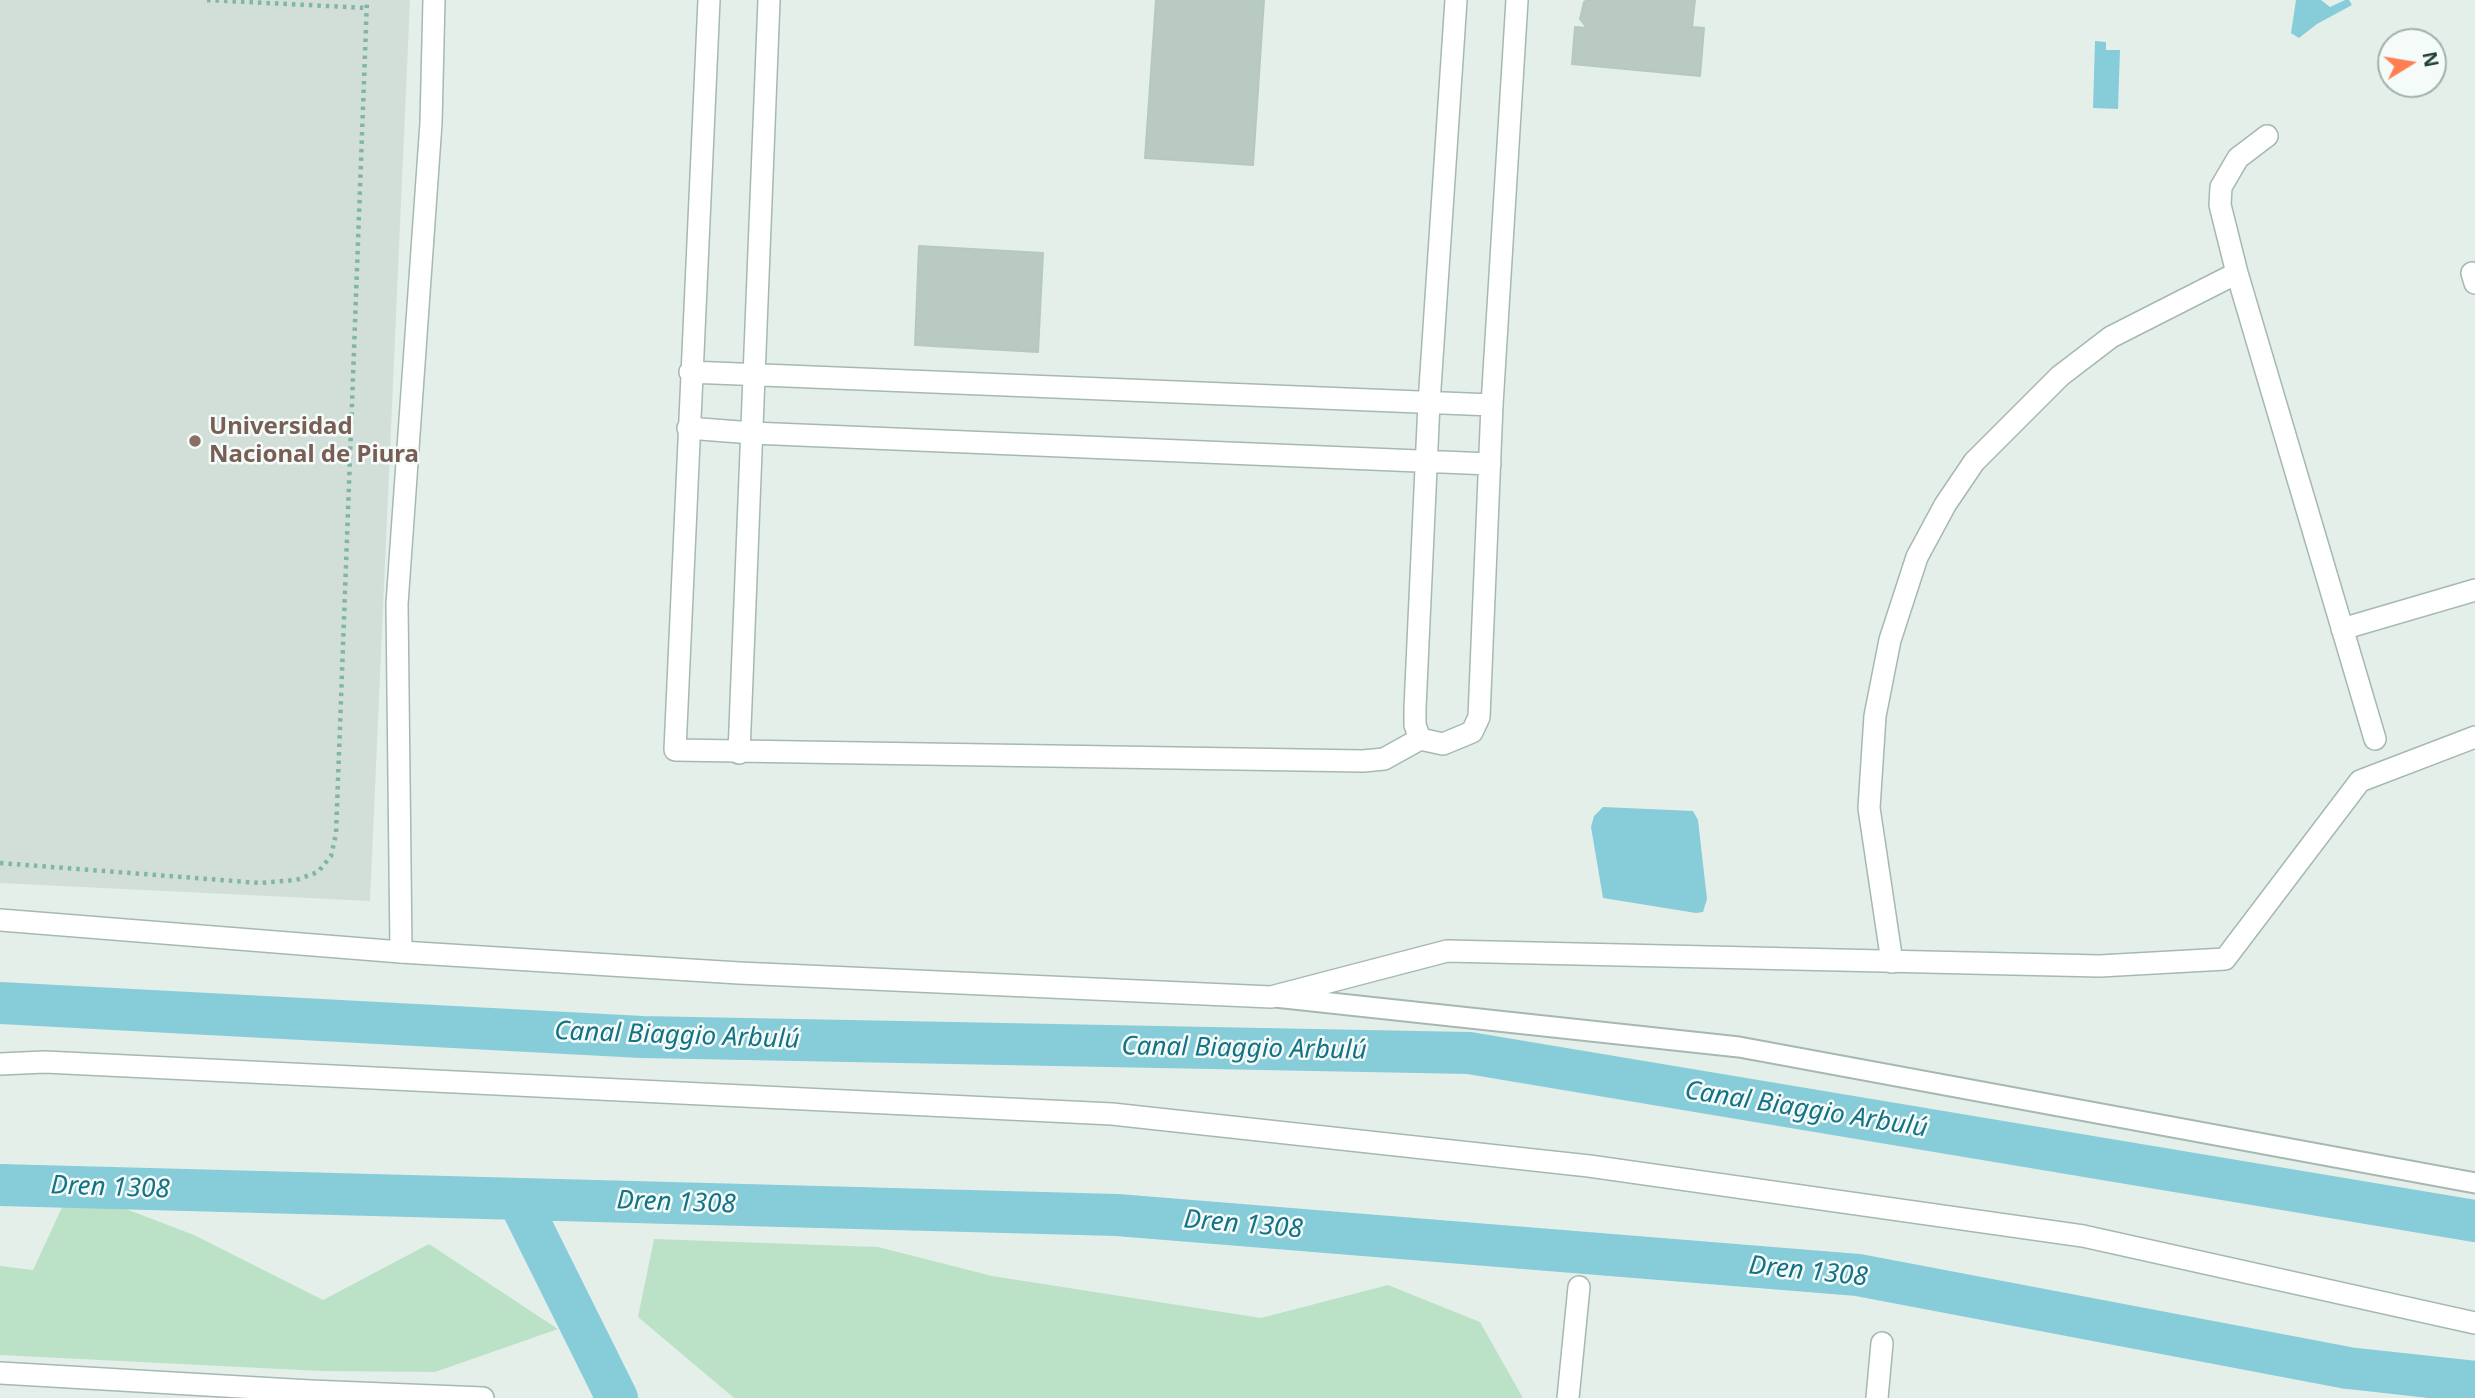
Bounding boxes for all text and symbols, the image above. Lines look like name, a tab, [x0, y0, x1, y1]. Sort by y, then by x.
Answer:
north arrow	[2377, 28, 2447, 98]
text: N	[2416, 49, 2445, 69]
place label: Universidad Nacional de Piura	[209, 413, 419, 469]
marker: Universidad Nacional de Piura	[187, 433, 203, 449]
water label: Canal Biaggio Arbulú	[554, 1016, 800, 1056]
water label: Canal Biaggio Arbulú	[1121, 1031, 1367, 1067]
water label: Canal Biaggio Arbulú	[1682, 1075, 1930, 1145]
water label: Dren 1308	[50, 1170, 170, 1206]
water label: Dren 1308	[616, 1185, 736, 1221]
water label: Dren 1308	[1182, 1204, 1304, 1246]
water label: Dren 1308	[1747, 1250, 1869, 1294]

